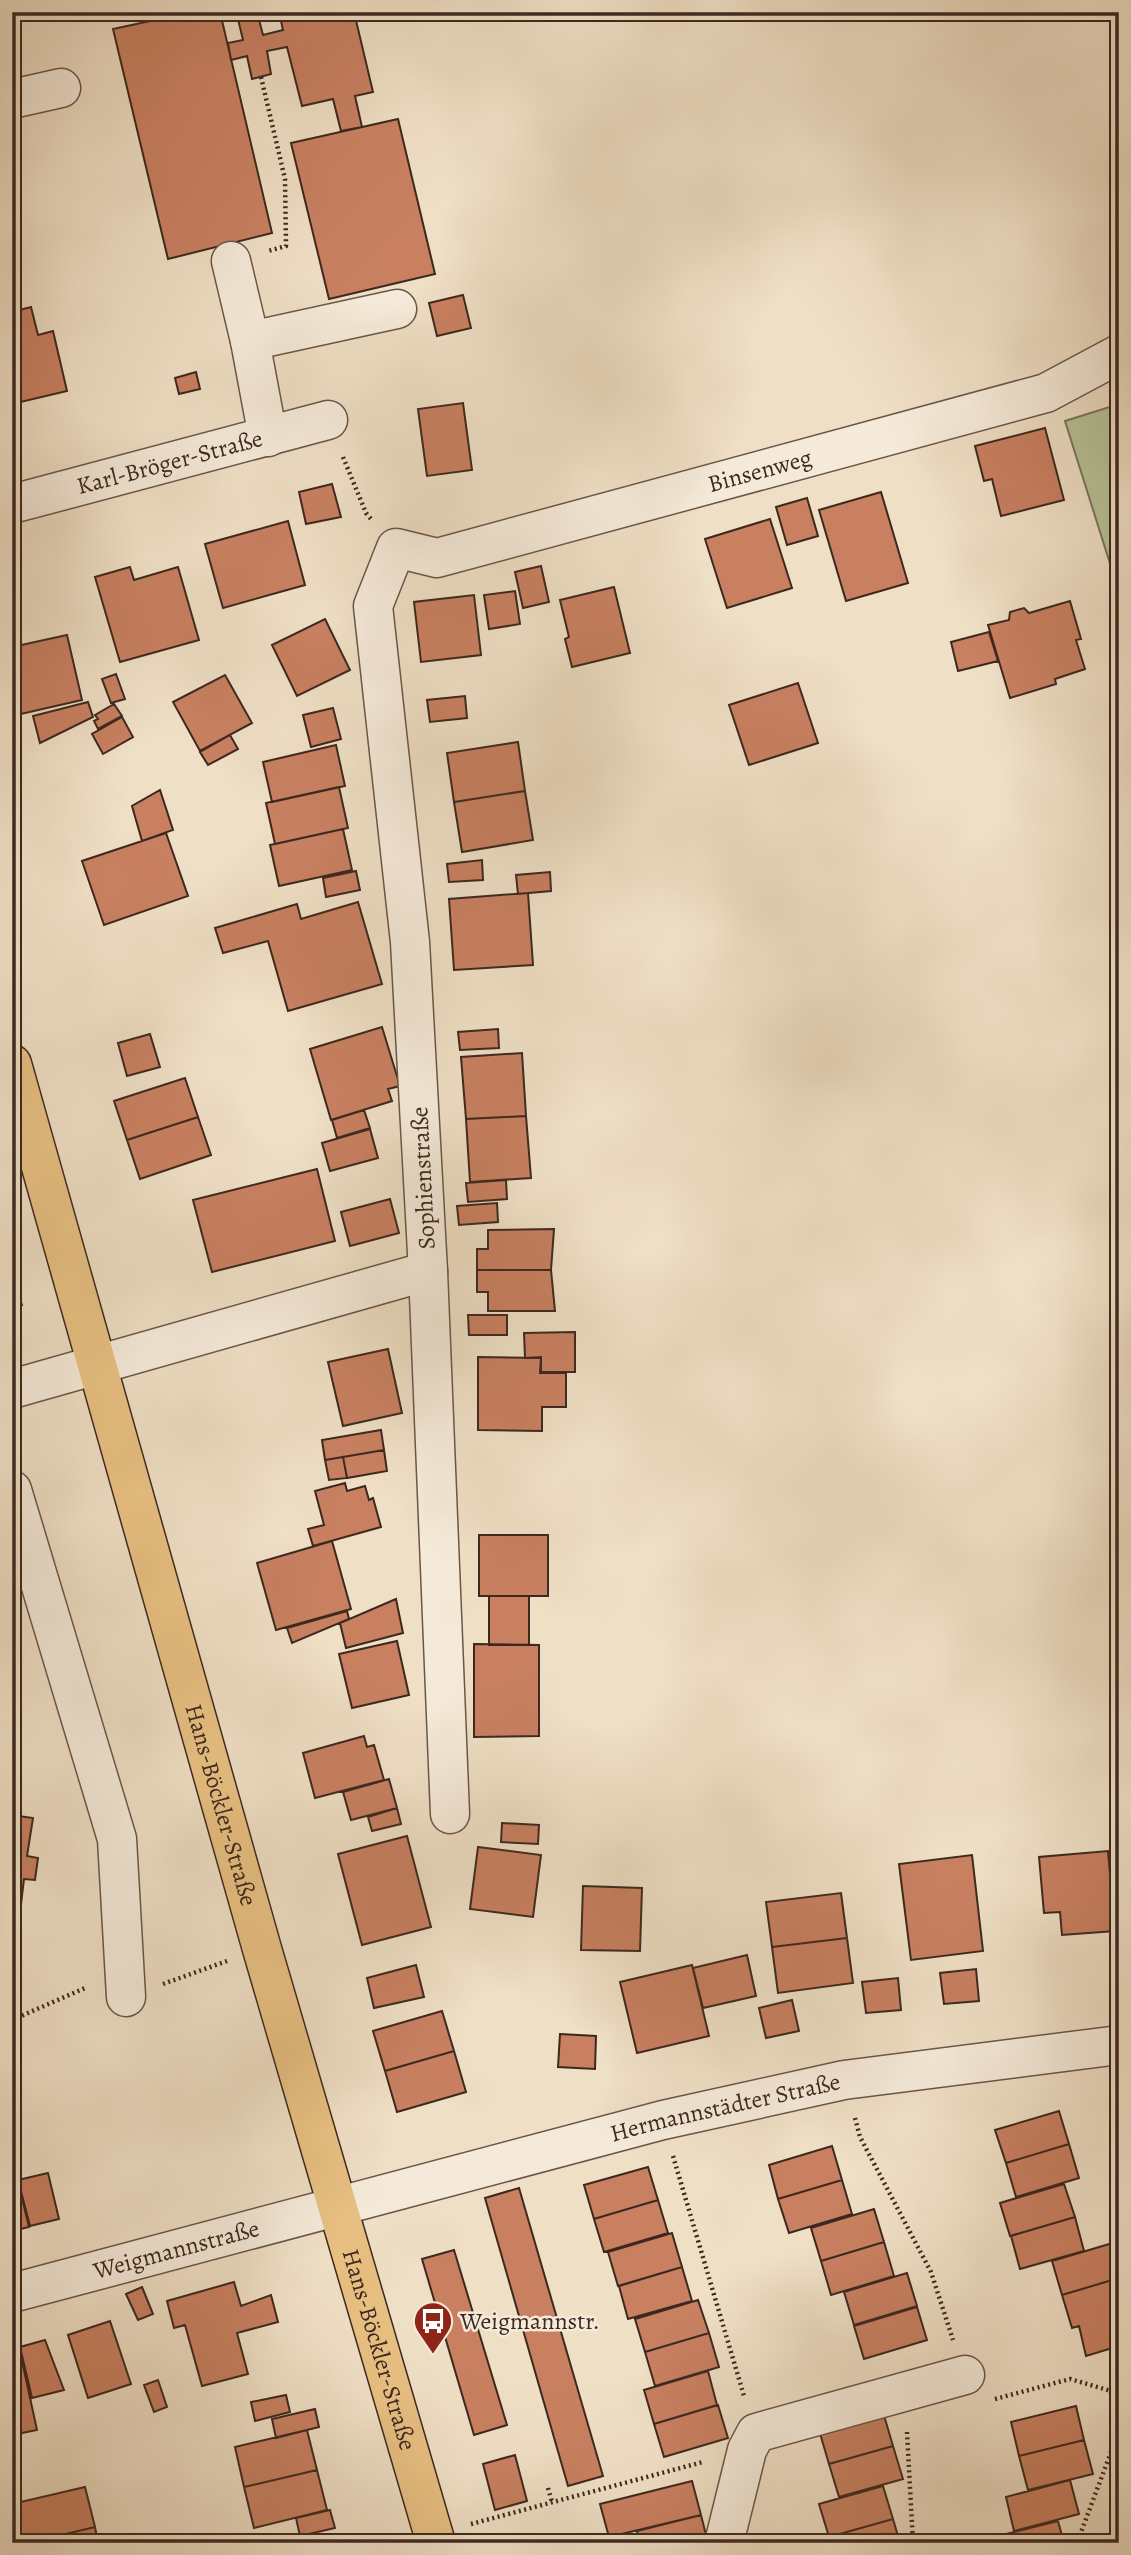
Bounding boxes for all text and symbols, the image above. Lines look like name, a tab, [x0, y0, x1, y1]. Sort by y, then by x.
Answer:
street label: Karl-Bröger-Straße	[73, 422, 266, 502]
street label: Binsenweg	[704, 441, 815, 500]
street label: Sophienstraße	[403, 1106, 443, 1250]
street label: Hans-Böckler-Straße	[178, 1700, 265, 1910]
street label: Hermannstädter Straße	[607, 2065, 843, 2149]
street label: Weigmannstraße	[89, 2212, 263, 2287]
street label: Hans-Böckler-Straße	[335, 2245, 424, 2454]
bus stop icon: Weigmannstr.	[412, 2300, 454, 2355]
place label: Weigmannstr.	[459, 2305, 600, 2337]

